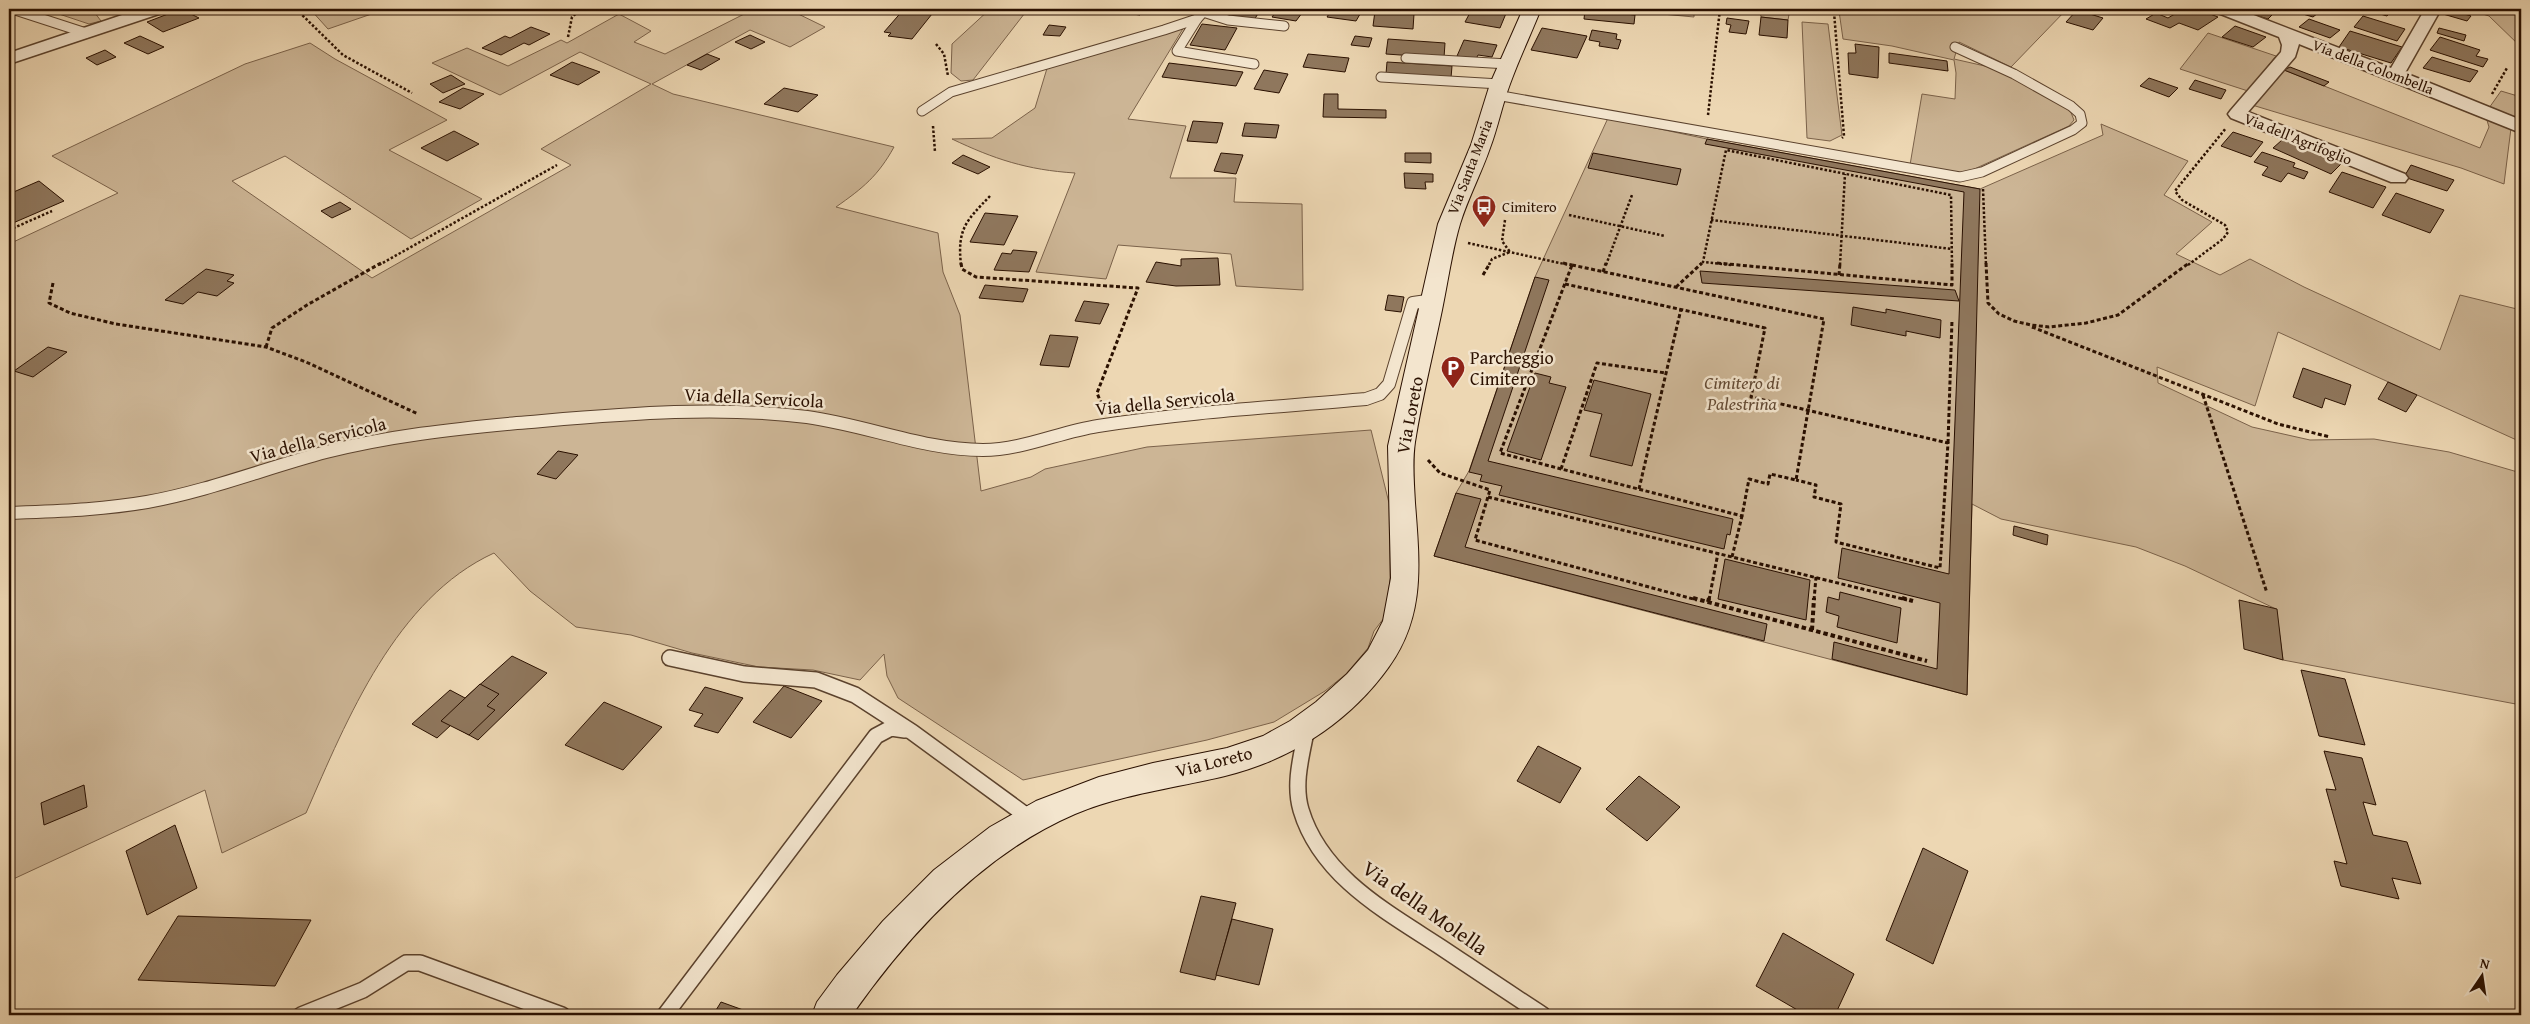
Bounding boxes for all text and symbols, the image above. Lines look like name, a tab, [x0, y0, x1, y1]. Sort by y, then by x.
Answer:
street label: Via della Colombella	[2309, 34, 2437, 99]
street label: Via dell'Agrifoglio	[2241, 107, 2356, 170]
street label: Via Santa Maria	[1442, 116, 1497, 217]
bus stop icon: Cimitero	[1471, 194, 1497, 228]
place label: Cimitero	[1502, 196, 1557, 217]
place label: Parcheggio Cimitero	[1470, 344, 1554, 392]
parking icon: Parcheggio Cimitero	[1440, 355, 1466, 389]
park label: Cimitero di Palestrina	[1704, 369, 1780, 417]
street label: Via Loreto	[1389, 374, 1430, 456]
street label: Via della Servicola	[684, 380, 825, 415]
street label: Via della Servicola	[1094, 381, 1236, 422]
street label: Via della Servicola	[247, 409, 389, 469]
street label: Via Loreto	[1173, 739, 1255, 784]
street label: Via della Molella	[1356, 853, 1494, 962]
north arrow	[2458, 952, 2508, 1002]
text: N	[2478, 953, 2492, 974]

